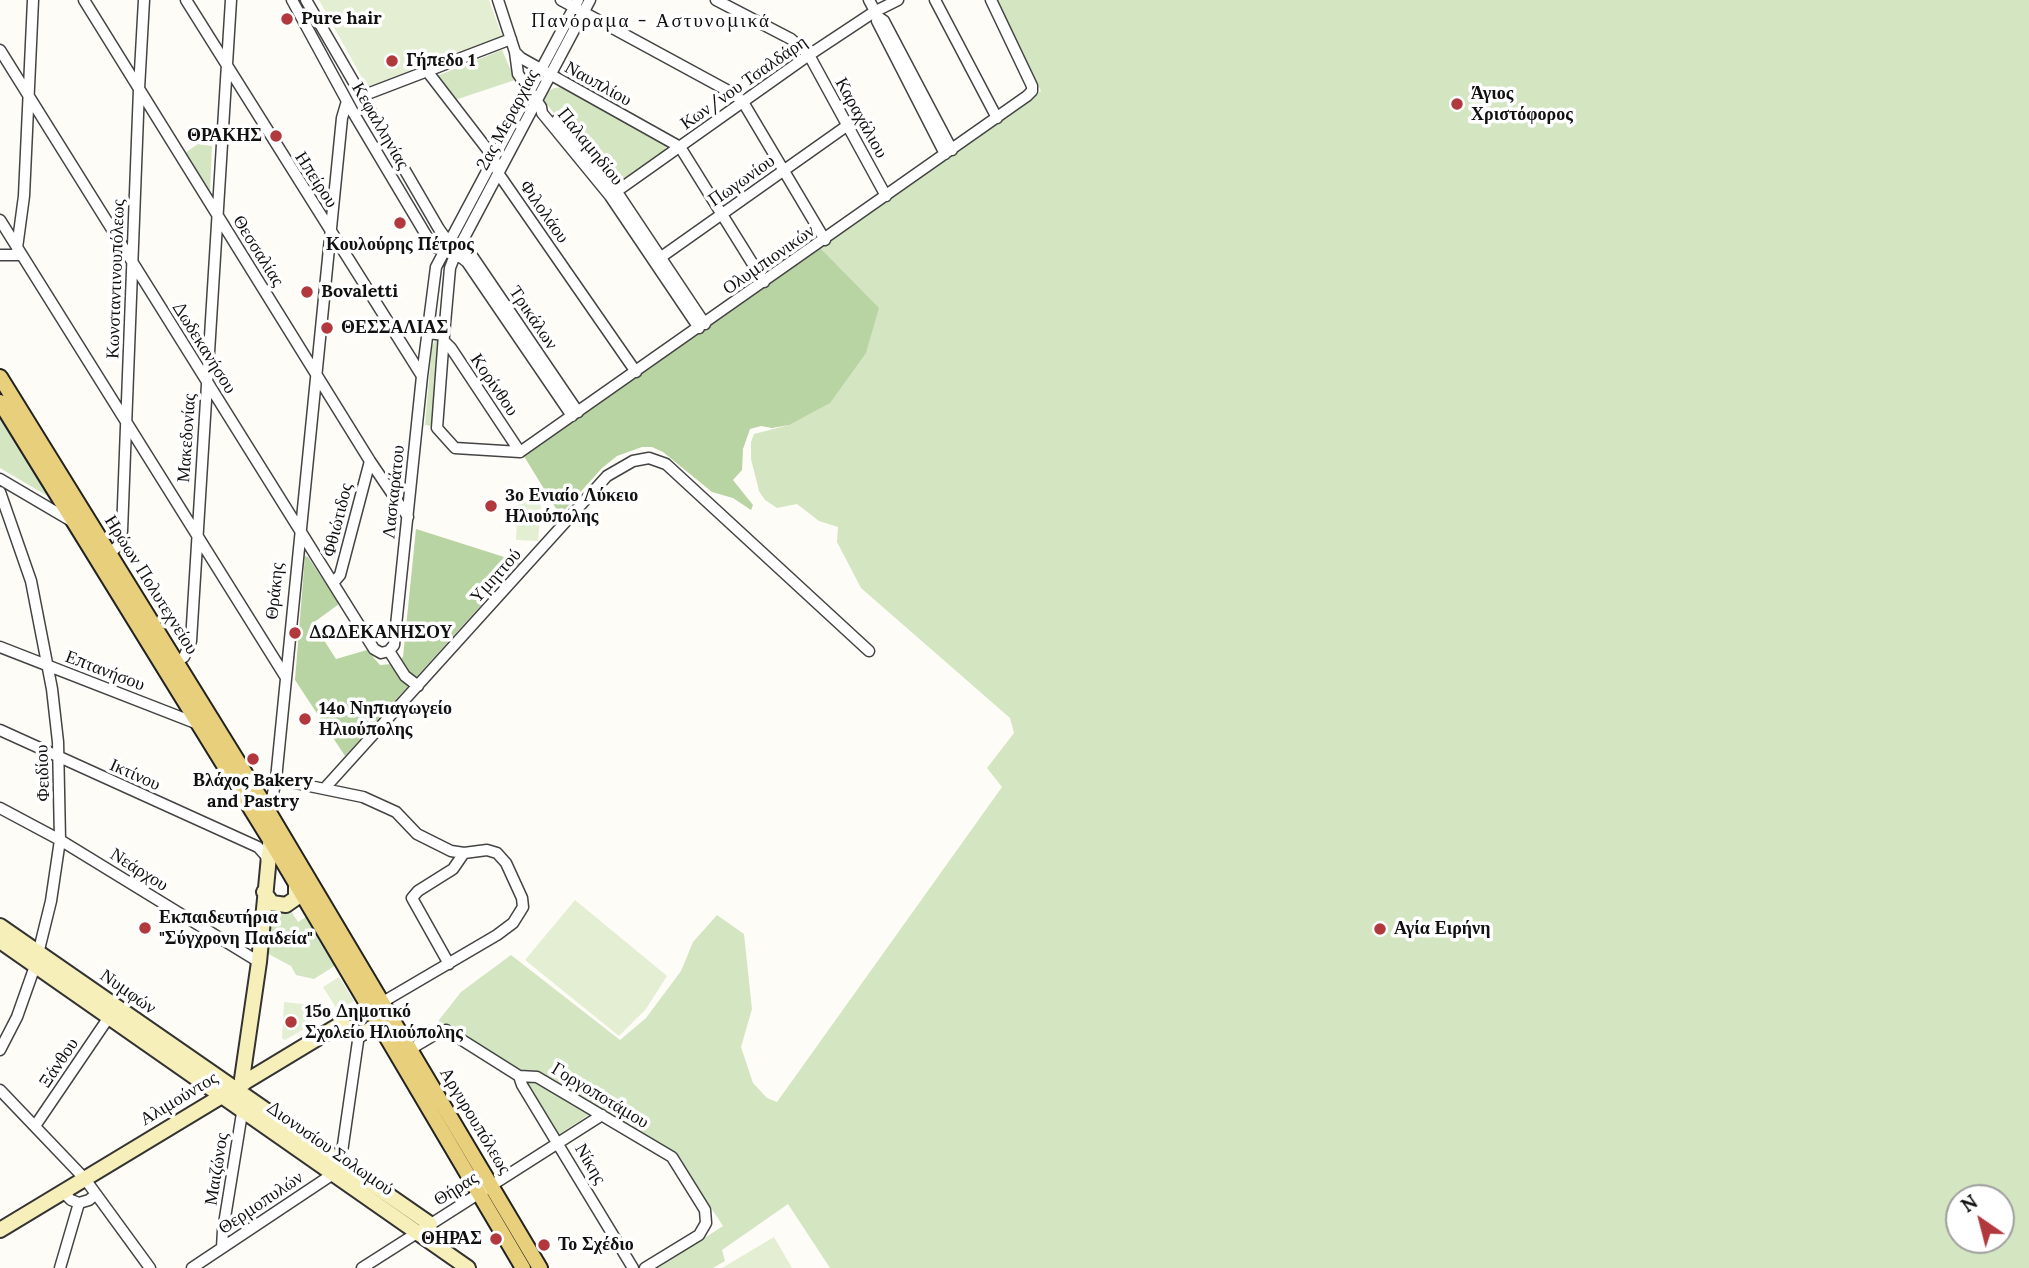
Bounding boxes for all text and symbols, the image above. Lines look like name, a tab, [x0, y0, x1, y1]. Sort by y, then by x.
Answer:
place label: Pure hair	[301, 8, 382, 30]
marker: Pure hair	[279, 11, 295, 27]
district label: Πανόραμα - Αστυνομικά	[534, 11, 768, 33]
street label: Κων/νου Τσαλδάρη	[677, 31, 811, 135]
place label: Γήπεδο 1	[406, 50, 476, 72]
marker: Γήπεδο 1	[384, 53, 400, 69]
street label: Ναυπλίου	[561, 57, 635, 111]
street label: 2ας Μεραρχίας	[472, 66, 544, 174]
street label: Καραχάλιου	[830, 74, 892, 162]
street label: Κεφαλληνίας	[346, 79, 414, 173]
place label: Άγιος Χριστόφορος	[1471, 83, 1573, 126]
marker: Άγιος Χριστόφορος	[1449, 96, 1465, 112]
street label: Παλαμηδίου	[552, 104, 628, 190]
place label: ΘΡΑΚΗΣ	[187, 125, 262, 147]
marker: ΘΡΑΚΗΣ	[268, 128, 284, 144]
street label: Ηπείρου	[290, 148, 342, 212]
street label: Πωγωνίου	[705, 150, 779, 212]
street label: Φιλολάου	[515, 176, 573, 248]
street label: Κωνσταντινουπόλεως	[102, 199, 130, 359]
street label: Θεσσαλίας	[228, 212, 288, 290]
marker: Κουλούρης Πέτρος	[392, 215, 408, 231]
street label: Ολυμπιονικών	[719, 220, 819, 300]
place label: Κουλούρης Πέτρος	[326, 234, 474, 256]
place label: Bovaletti	[321, 281, 398, 303]
street label: Τρικάλων	[504, 282, 562, 354]
marker: Bovaletti	[299, 284, 315, 300]
street label: Δωδεκανήσου	[167, 298, 241, 398]
place label: ΘΕΣΣΑΛΙΑΣ	[341, 317, 448, 339]
marker: ΘΕΣΣΑΛΙΑΣ	[319, 320, 335, 336]
street label: Κορίνθου	[465, 350, 523, 420]
street label: Μακεδονίας	[173, 393, 201, 483]
street label: Λασκαράτου	[378, 444, 410, 540]
street label: Φθιώτιδος	[318, 481, 358, 559]
place label: 3ο Ενιαίο Λύκειο Ηλιούπολης	[505, 485, 638, 528]
marker: 3ο Ενιαίο Λύκειο Ηλιούπολης	[483, 498, 499, 514]
street label: Ηρώων Πολυτεχνείου	[100, 512, 202, 658]
street label: Υμηττού	[466, 544, 526, 608]
street label: Θράκης	[261, 562, 289, 620]
place label: ΔΩΔΕΚΑΝΗΣΟΥ	[309, 622, 453, 644]
marker: ΔΩΔΕΚΑΝΗΣΟΥ	[287, 625, 303, 641]
street label: Επτανήσου	[62, 646, 148, 696]
place label: 14ο Νηπιαγωγείο Ηλιούπολης	[319, 698, 452, 740]
marker: 14ο Νηπιαγωγείο Ηλιούπολης	[297, 711, 313, 727]
street label: Φειδίου	[31, 744, 55, 802]
marker: Βλάχος Bakery and Pastry	[245, 751, 261, 767]
street label: Ικτίνου	[106, 754, 164, 796]
place label: Βλάχος Bakery and Pastry	[193, 770, 313, 812]
street label: Νεάρχου	[106, 844, 172, 896]
place label: Εκπαιδευτήρια "Σύγχρονη Παιδεία"	[159, 907, 313, 950]
place label: Αγία Ειρήνη	[1394, 918, 1490, 940]
marker: Εκπαιδευτήρια "Σύγχρονη Παιδεία"	[137, 920, 153, 936]
marker: Αγία Ειρήνη	[1372, 921, 1388, 937]
street label: Νυμφών	[96, 965, 160, 1019]
place label: 15ο Δημοτικό Σχολείο Ηλιούπολης	[305, 1001, 463, 1044]
marker: 15ο Δημοτικό Σχολείο Ηλιούπολης	[283, 1014, 299, 1030]
street label: Ξάνθου	[34, 1034, 84, 1092]
street label: Γοργοποτάμου	[547, 1058, 653, 1134]
street label: Αργυρουπόλεως	[435, 1064, 515, 1178]
street label: Αλιμούντος	[136, 1067, 222, 1131]
street label: Διονυσίου Σολωμού	[263, 1097, 397, 1201]
street label: Μαιζώνος	[201, 1131, 233, 1207]
street label: Νίκης	[570, 1140, 610, 1188]
street label: Θερμοπυλών	[214, 1167, 308, 1239]
street label: Θήρας	[430, 1167, 482, 1211]
north arrow	[1945, 1184, 2015, 1254]
text: N	[1956, 1189, 1982, 1217]
place label: ΘΗΡΑΣ	[421, 1228, 482, 1250]
marker: ΘΗΡΑΣ	[488, 1231, 504, 1247]
place label: Το Σχέδιο	[558, 1234, 634, 1256]
marker: Το Σχέδιο	[536, 1237, 552, 1253]

